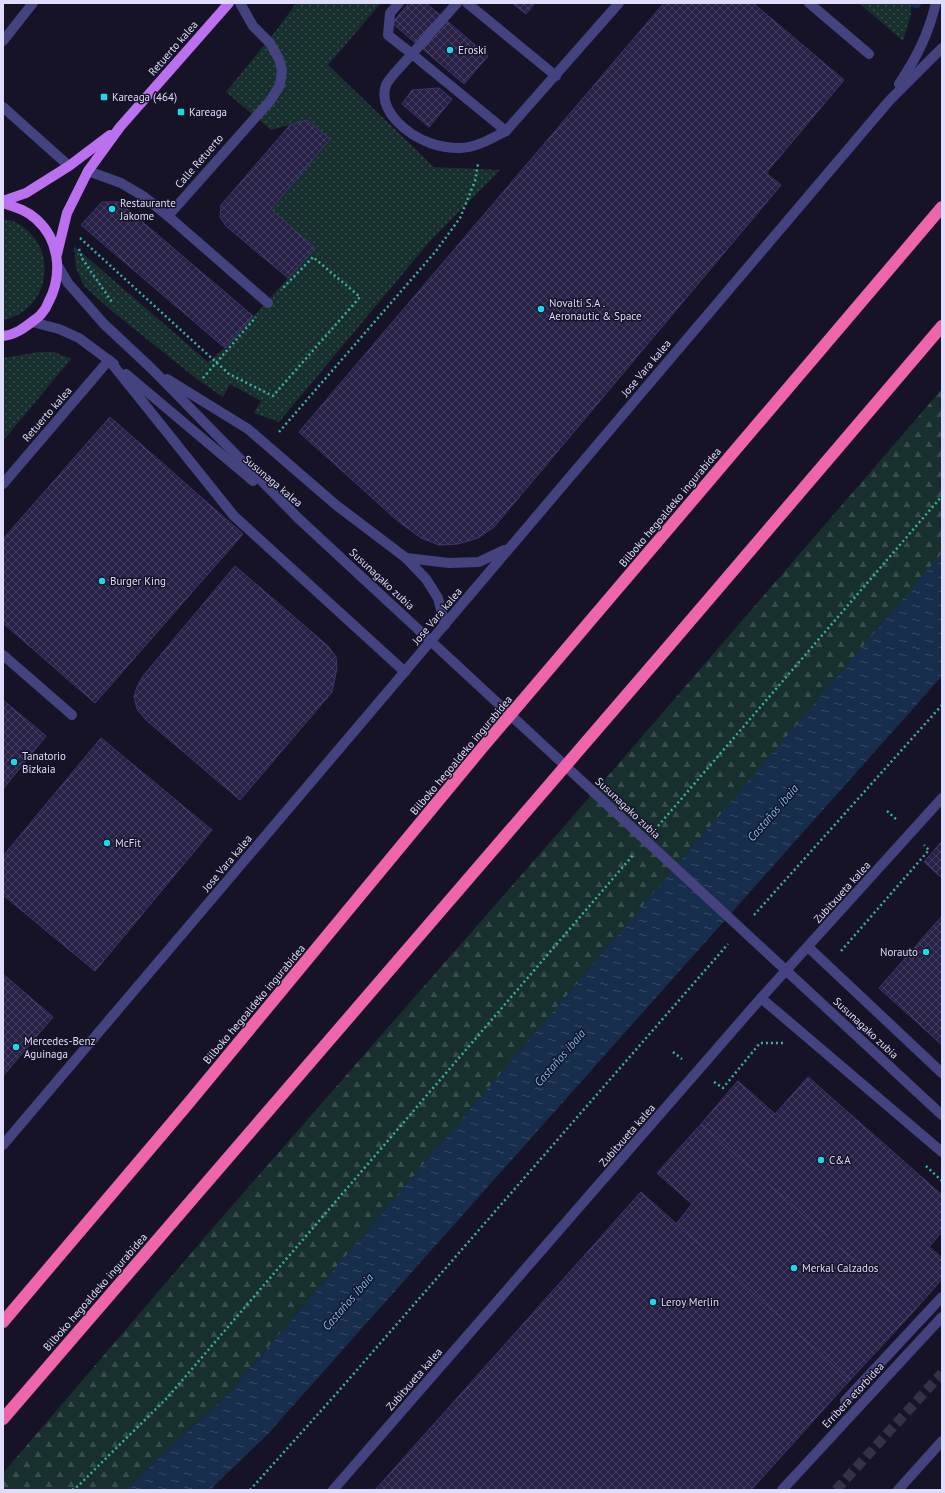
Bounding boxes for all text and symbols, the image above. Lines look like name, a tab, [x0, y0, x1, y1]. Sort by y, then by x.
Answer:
street label: Retuerto kalea	[145, 18, 201, 78]
place label: Eroski	[458, 43, 486, 57]
marker: Eroski	[445, 45, 455, 55]
place label: Kareaga (464)	[112, 90, 177, 104]
marker: Kareaga (464)	[99, 92, 109, 102]
place label: Kareaga	[189, 105, 227, 119]
marker: Kareaga	[176, 107, 186, 117]
street label: Calle Retuerto	[172, 131, 226, 191]
place label: Restaurante Jakome	[119, 196, 176, 223]
marker: Restaurante Jakome	[107, 204, 117, 214]
place label: Novalti S.A . Aeronautic & Space	[549, 296, 642, 323]
marker: Novalti S.A . Aeronautic & Space	[536, 304, 546, 314]
street label: Jose Vara kalea	[617, 337, 674, 400]
street label: Retuerto kalea	[19, 384, 75, 444]
street label: Bilboko hegoaldeko ingurabidea	[616, 444, 724, 570]
street label: Susunaga kalea	[241, 452, 305, 510]
street label: Susunagako zubia	[347, 545, 417, 613]
place label: Burger King	[110, 574, 166, 588]
marker: Burger King	[97, 576, 107, 586]
street label: Jose Vara kalea	[408, 585, 465, 648]
street label: Bilboko hegoaldeko ingurabidea	[407, 692, 515, 818]
place label: Tanatorio Bizkaia	[22, 749, 66, 776]
marker: Tanatorio Bizkaia	[9, 757, 19, 767]
street label: Susunagako zubia	[593, 774, 663, 842]
water label: Castaños ibaia	[744, 781, 802, 844]
street label: Jose Vara kalea	[198, 832, 255, 895]
place label: McFit	[115, 836, 141, 850]
marker: McFit	[102, 838, 112, 848]
street label: Zubitxueta kalea	[811, 858, 873, 926]
street label: Bilboko hegoaldeko ingurabidea	[200, 941, 308, 1067]
place label: Norauto	[880, 945, 918, 959]
marker: Norauto	[921, 947, 931, 957]
street label: Susunagako zubia	[831, 994, 901, 1062]
water label: Castaños ibaia	[531, 1026, 589, 1089]
place label: Mercedes-Benz Aguinaga	[24, 1034, 95, 1061]
marker: Mercedes-Benz Aguinaga	[11, 1042, 21, 1052]
street label: Zubitxueta kalea	[596, 1101, 658, 1169]
place label: C&A	[829, 1153, 851, 1167]
marker: C&A	[816, 1155, 826, 1165]
street label: Bilboko hegoaldeko ingurabidea	[40, 1230, 150, 1354]
place label: Merkal Calzados	[802, 1261, 879, 1275]
marker: Merkal Calzados	[789, 1263, 799, 1273]
water label: Castaños ibaia	[319, 1270, 377, 1333]
place label: Leroy Merlin	[661, 1295, 719, 1309]
marker: Leroy Merlin	[648, 1297, 658, 1307]
street label: Zubitxueta kalea	[383, 1345, 445, 1413]
street label: Erribera etorbidea	[819, 1359, 887, 1431]

